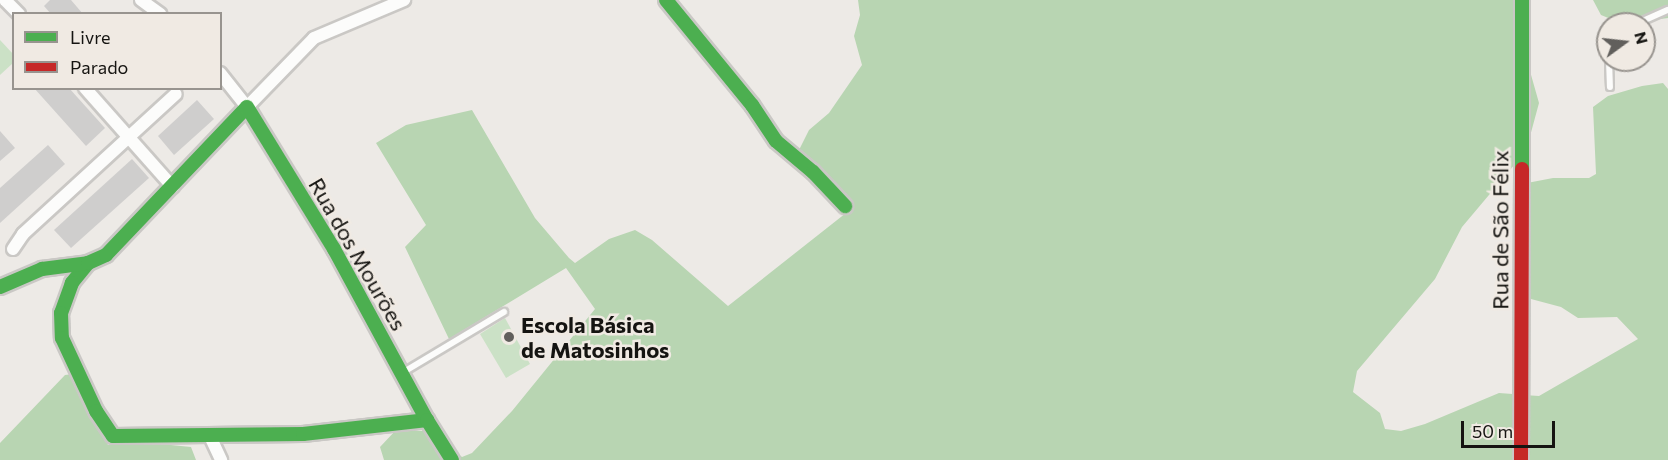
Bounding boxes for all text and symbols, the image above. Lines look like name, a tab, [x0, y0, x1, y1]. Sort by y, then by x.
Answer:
legend	[12, 12, 222, 90]
north arrow	[1596, 12, 1656, 72]
text: Livre	[70, 26, 111, 48]
text: N	[1631, 29, 1653, 46]
text: Parado	[70, 56, 128, 78]
street label: Rua de São Félix	[1487, 150, 1513, 310]
street label: Rua dos Mourões	[304, 173, 412, 335]
place label: Escola Básica de Matosinhos	[521, 311, 669, 362]
marker: Escola Básica de Matosinhos	[502, 330, 516, 344]
scale bar	[1464, 409, 1558, 447]
text: 50 m	[1472, 420, 1513, 442]

